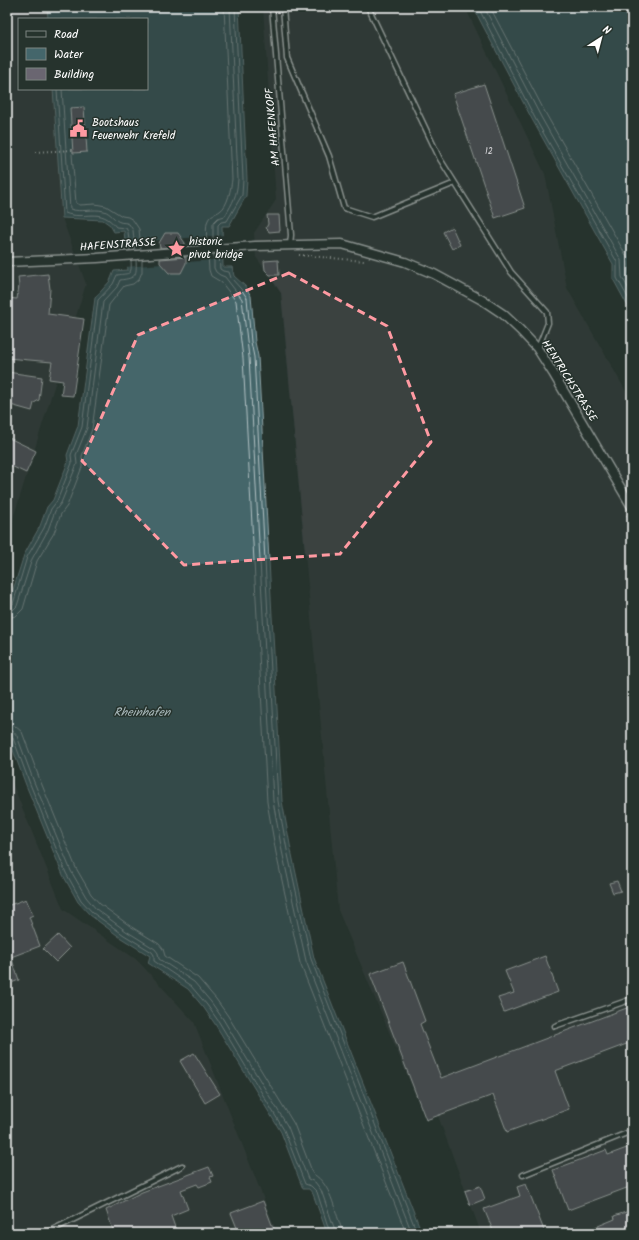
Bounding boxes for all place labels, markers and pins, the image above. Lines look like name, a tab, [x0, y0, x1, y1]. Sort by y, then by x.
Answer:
place label: Bootshaus Feuerwehr Krefeld	[92, 114, 176, 145]
public building icon: Bootshaus Feuerwehr Krefeld	[69, 119, 89, 139]
place label: historic pivot bridge	[188, 233, 243, 264]
place icon: historic pivot bridge	[166, 238, 186, 258]

